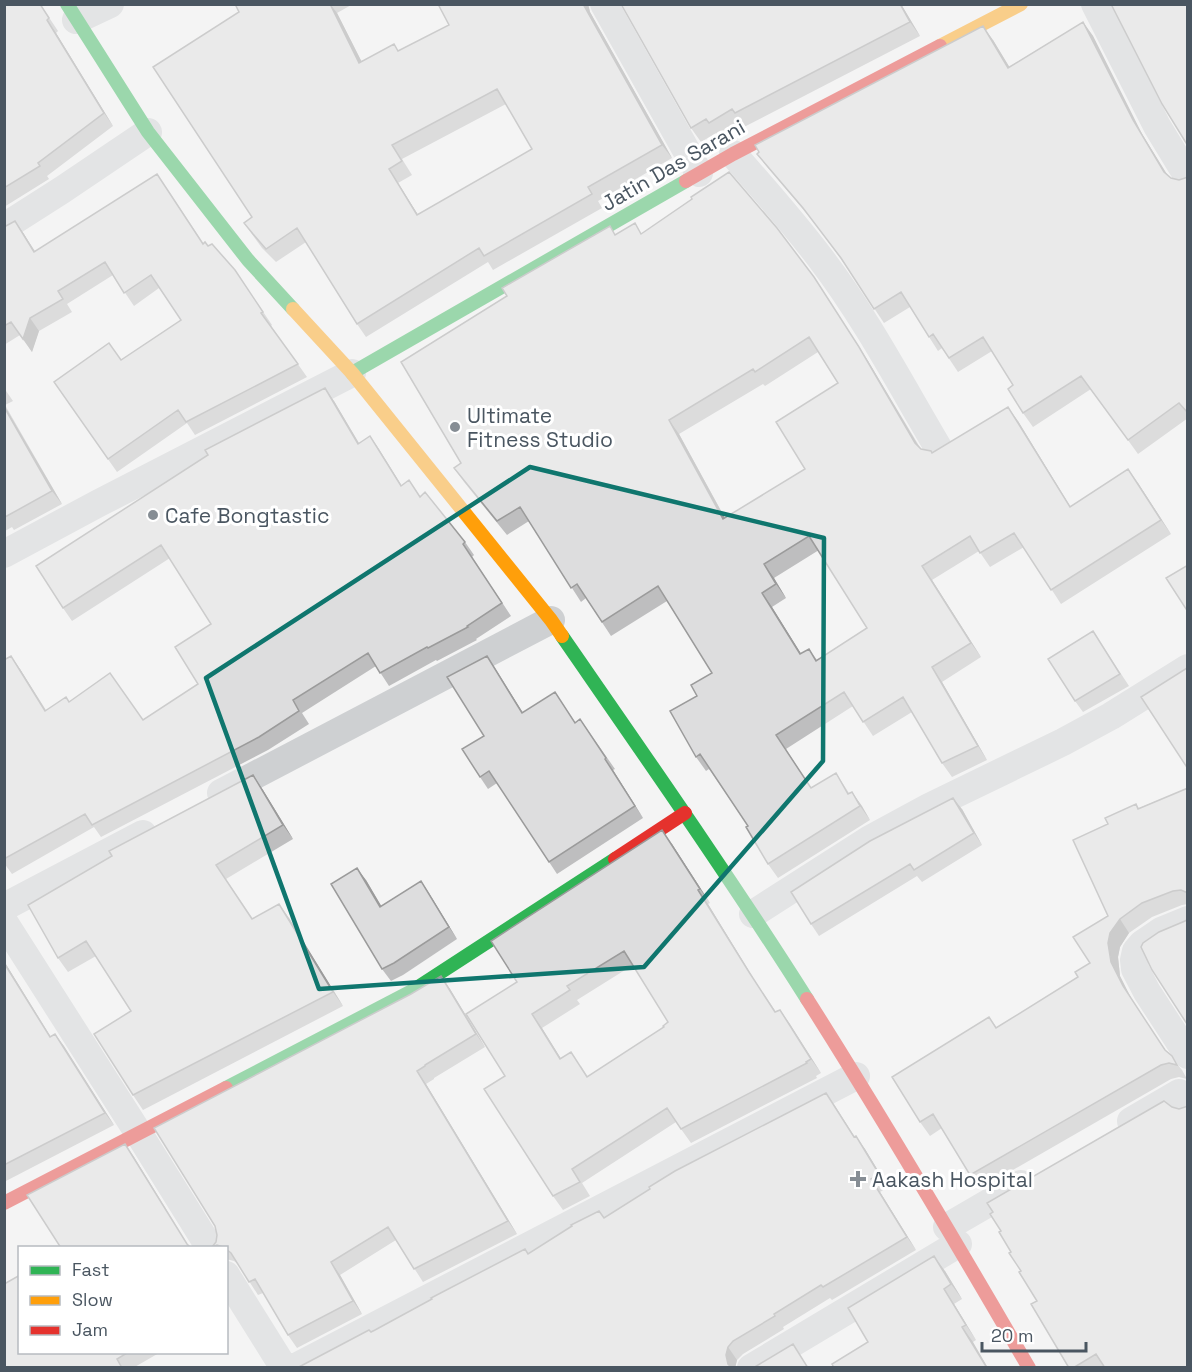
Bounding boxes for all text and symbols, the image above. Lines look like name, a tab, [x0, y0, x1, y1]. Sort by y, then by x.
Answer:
street label: Jatin Das Sarani	[596, 113, 750, 217]
place label: Ultimate Fitness Studio	[467, 402, 613, 453]
marker: Ultimate Fitness Studio	[448, 420, 462, 434]
place label: Cafe Bongtastic	[165, 502, 330, 529]
marker: Cafe Bongtastic	[146, 508, 160, 522]
place label: Aakash Hospital	[872, 1166, 1033, 1193]
marker: Aakash Hospital	[849, 1170, 867, 1188]
legend	[18, 1246, 228, 1354]
text: Fast	[72, 1258, 109, 1281]
text: Slow	[72, 1288, 113, 1311]
scale bar	[982, 1315, 1086, 1353]
text: Jam	[72, 1318, 108, 1341]
text: 20 m	[991, 1324, 1034, 1347]

